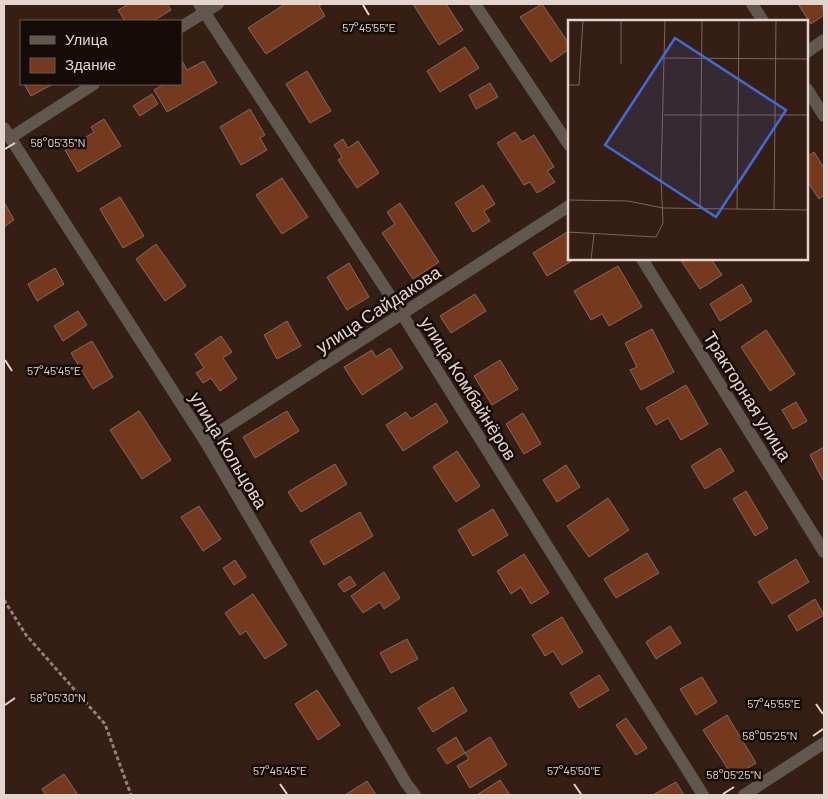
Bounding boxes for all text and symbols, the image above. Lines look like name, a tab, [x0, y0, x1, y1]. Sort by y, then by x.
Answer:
legend	[20, 20, 182, 85]
text: 57°45'55"E	[342, 20, 396, 34]
inset map	[568, 20, 808, 260]
text: Улица	[65, 30, 108, 48]
text: Здание	[65, 55, 116, 73]
text: 58°05'35"N	[30, 135, 86, 149]
street label: улица Сайдакова	[311, 260, 445, 358]
street label: улица Комбайнёров	[416, 312, 522, 464]
street label: Тракторная улица	[699, 327, 797, 466]
text: 57°45'45"E	[27, 363, 81, 377]
street label: улица Кольцова	[185, 388, 273, 513]
text: 58°05'30"N	[30, 690, 86, 704]
text: 57°45'55"E	[747, 696, 801, 710]
text: 58°05'25"N	[742, 728, 798, 742]
text: 57°45'45"E	[253, 763, 307, 777]
text: 57°45'50"E	[547, 763, 601, 777]
text: 58°05'25"N	[706, 767, 762, 781]

